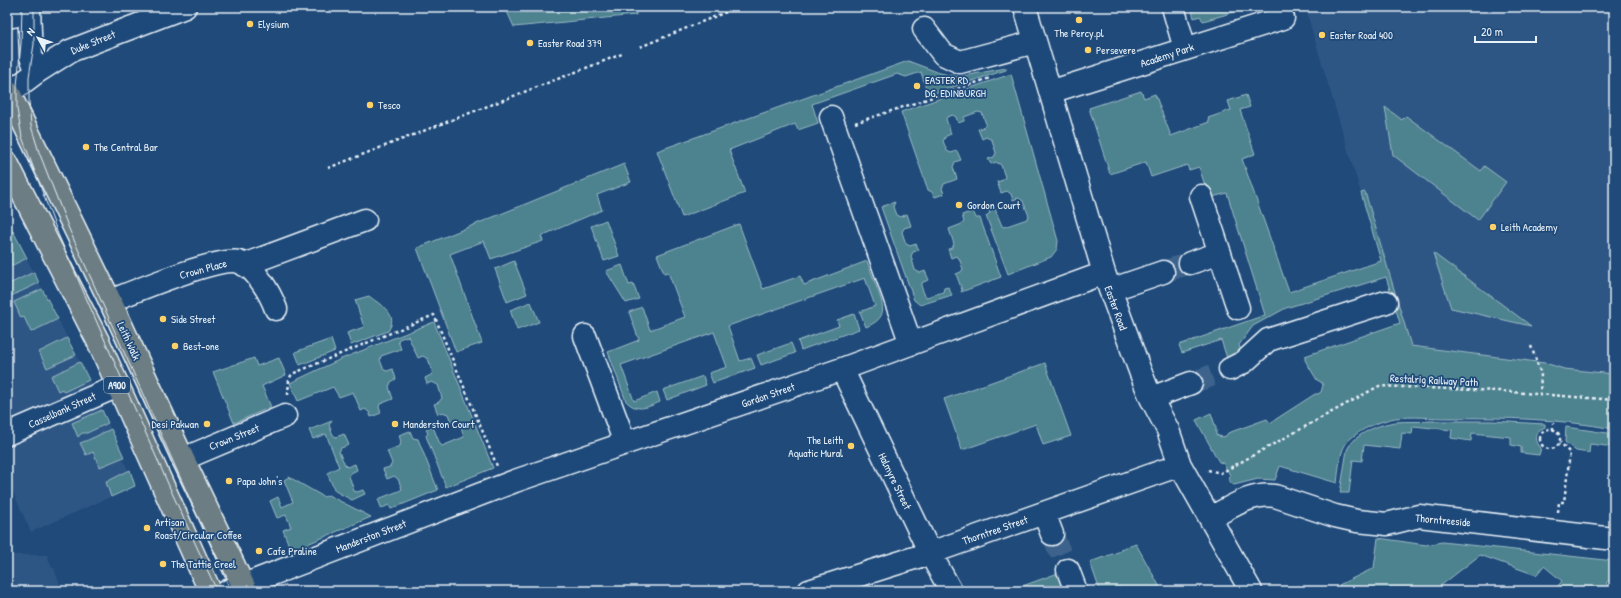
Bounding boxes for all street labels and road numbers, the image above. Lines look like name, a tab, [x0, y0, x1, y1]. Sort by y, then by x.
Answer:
street label: Duke Street	[69, 27, 117, 57]
street label: Academy Park	[1138, 40, 1196, 70]
street label: Crown Place	[178, 256, 229, 282]
street label: Easter Road	[1101, 284, 1131, 333]
street label: Leith Walk	[114, 320, 144, 363]
street label: Restalrig Railway Path	[1390, 371, 1479, 389]
road number: A900	[104, 377, 130, 393]
street label: Gordon Street	[739, 379, 797, 411]
street label: Casselbank Street	[26, 389, 98, 431]
street label: Crown Street	[207, 421, 261, 453]
street label: Halmyre Street	[875, 450, 915, 512]
street label: Thorntreeside	[1415, 511, 1472, 529]
street label: Thorntree Street	[960, 512, 1030, 548]
street label: Manderston Street	[334, 516, 408, 556]

